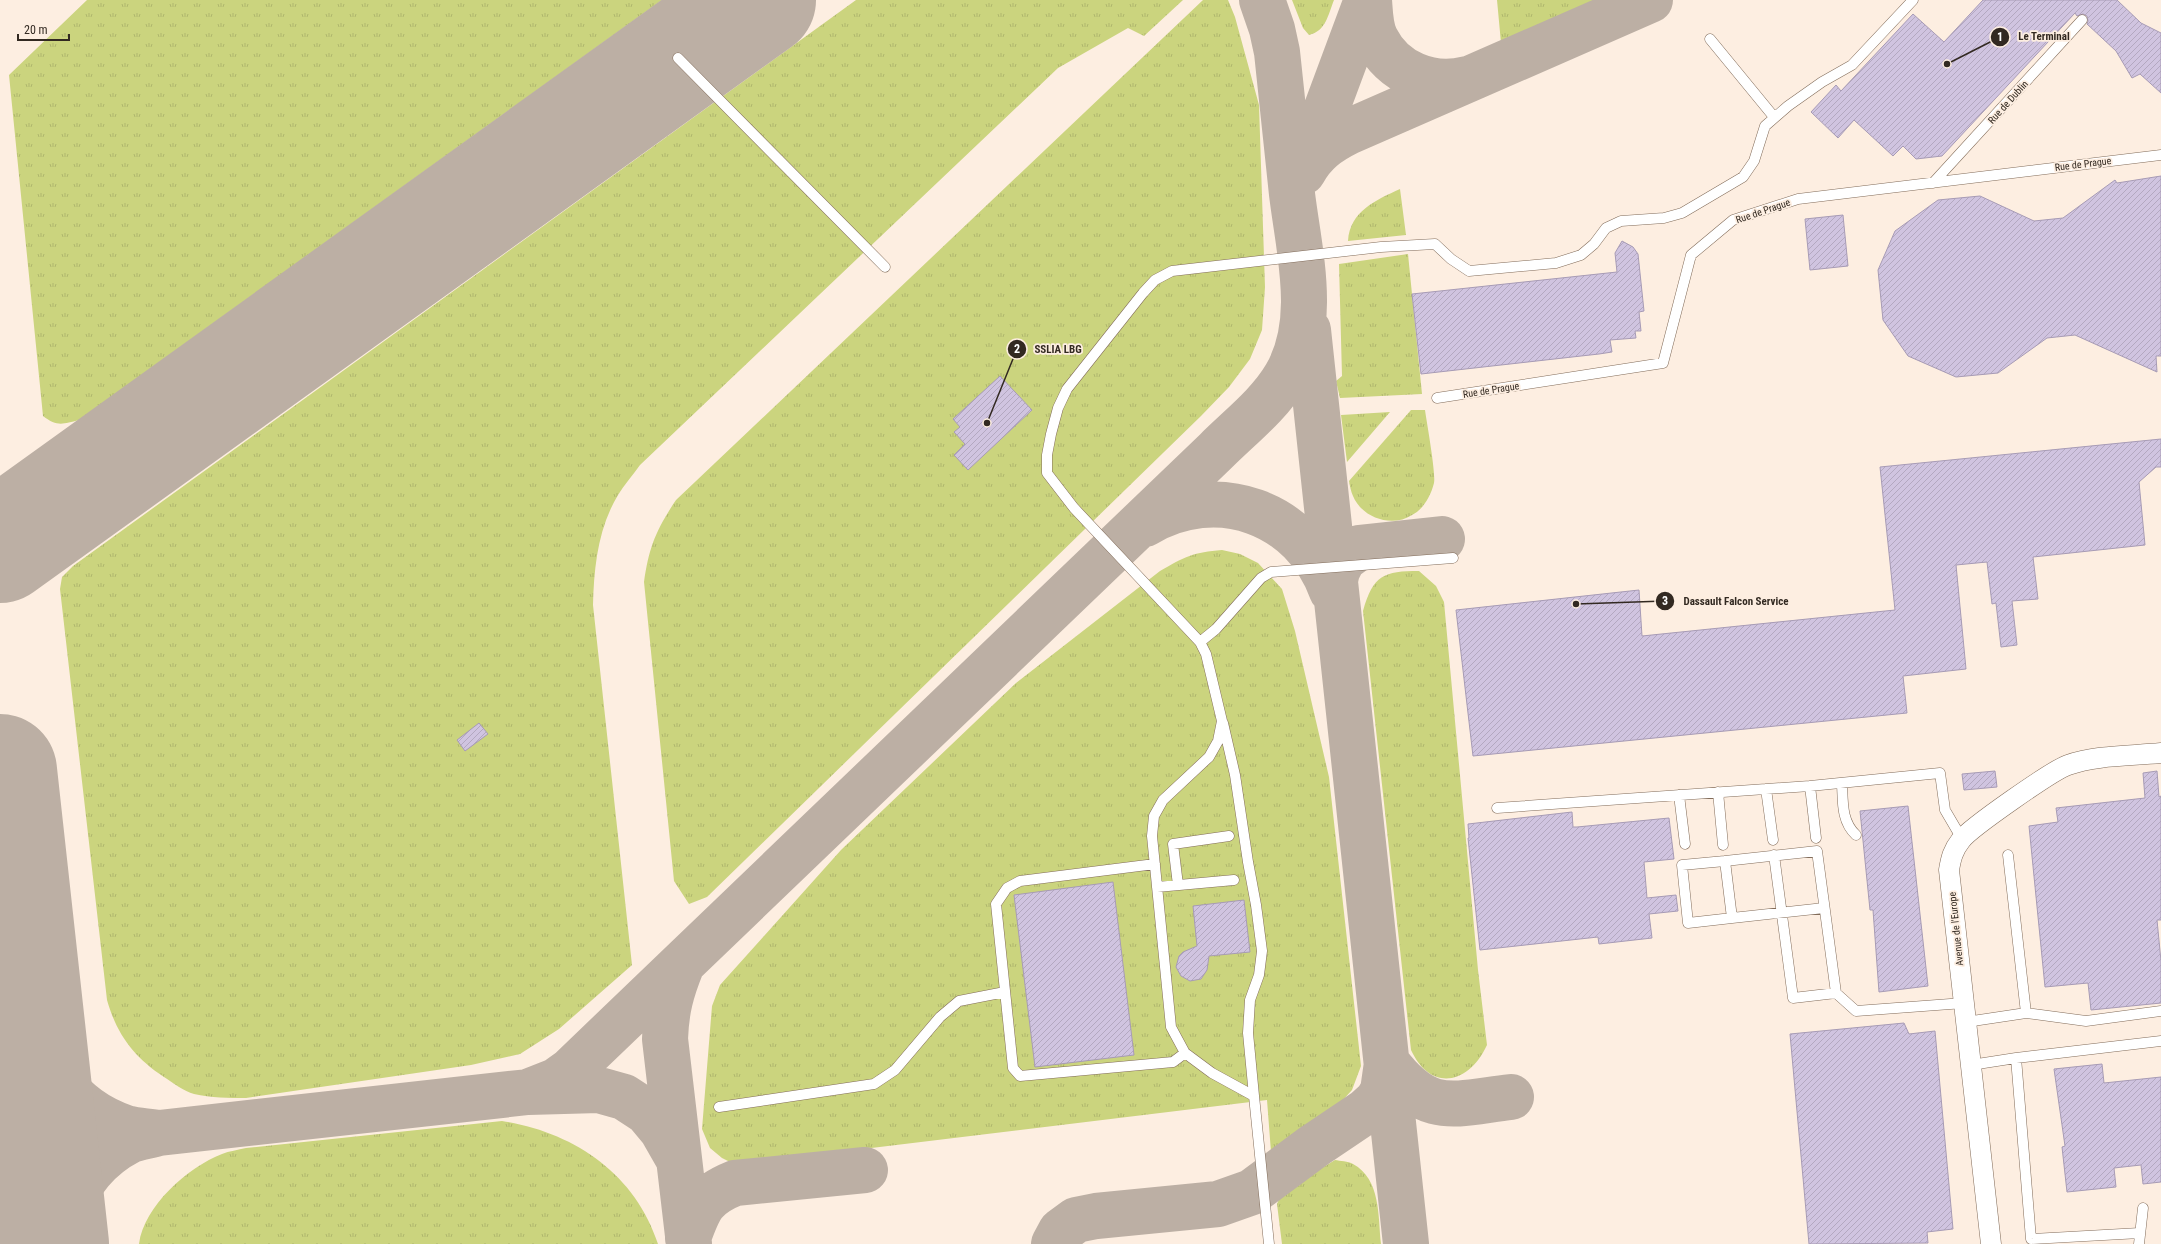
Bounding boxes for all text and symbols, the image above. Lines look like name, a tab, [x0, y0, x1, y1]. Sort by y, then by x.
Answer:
scale bar	[18, 16, 69, 42]
text: 20 m	[24, 23, 48, 37]
callout: Le Terminal	[1990, 25, 2077, 48]
text: 1	[1997, 30, 2003, 44]
text: Le Terminal	[2018, 30, 2070, 43]
street label: Rue de Dublin	[1986, 78, 2030, 126]
street label: Rue de Prague	[2054, 155, 2112, 173]
street label: Rue de Prague	[1734, 196, 1792, 225]
callout: SSLIA LBG	[1007, 337, 1090, 360]
text: 2	[1014, 342, 1020, 356]
text: SSLIA LBG	[1034, 343, 1082, 356]
street label: Rue de Prague	[1462, 380, 1520, 400]
callout: Dassault Falcon Service	[1655, 590, 1796, 613]
text: 3	[1662, 594, 1668, 608]
text: Dassault Falcon Service	[1683, 595, 1789, 608]
street label: Avenue de l'Europe	[1947, 891, 1965, 967]

